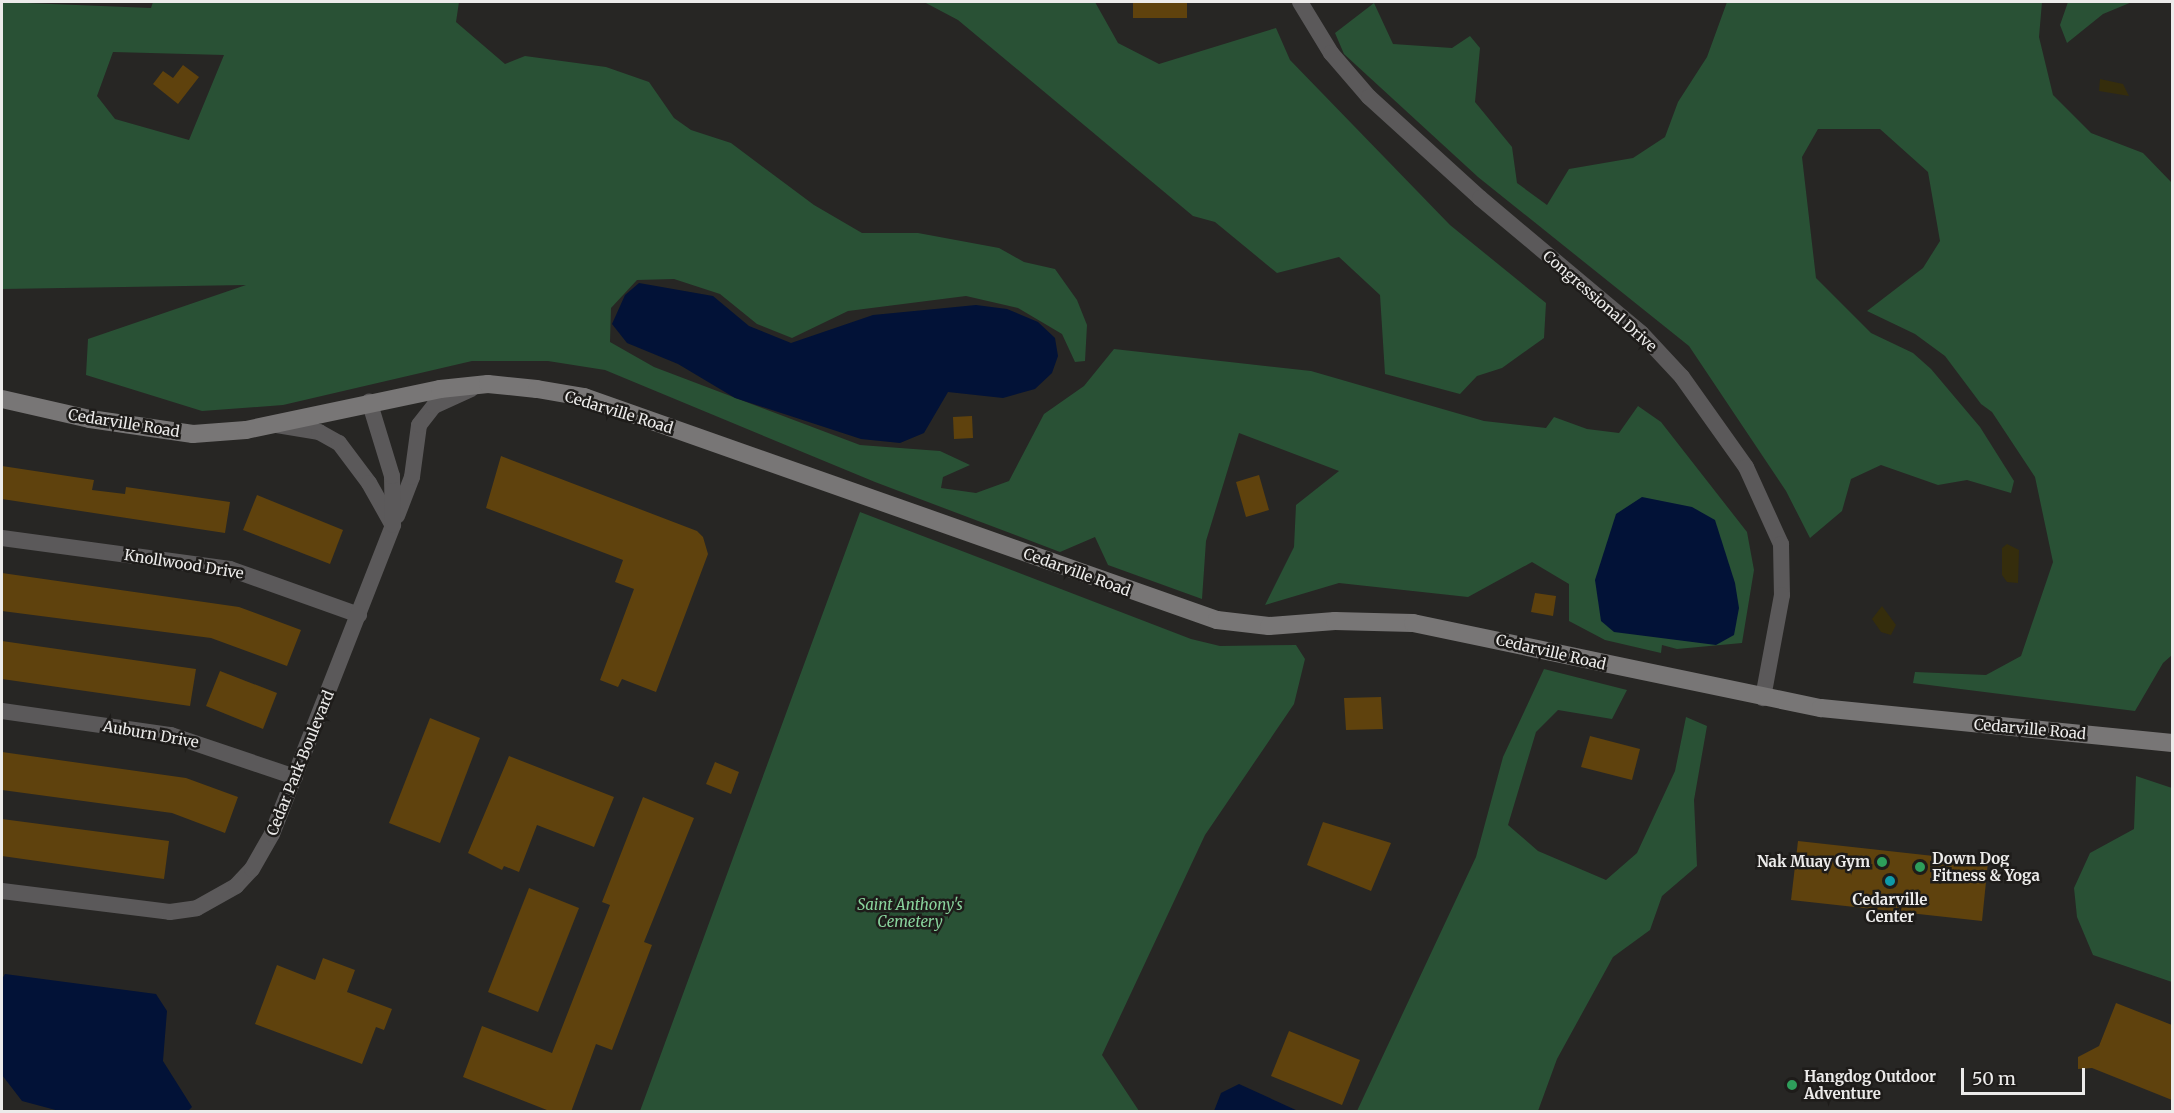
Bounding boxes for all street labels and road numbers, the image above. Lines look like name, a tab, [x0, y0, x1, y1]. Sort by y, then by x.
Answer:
street label: Congressional Drive	[1539, 247, 1661, 355]
street label: Cedarville Road	[563, 387, 675, 437]
street label: Cedarville Road	[67, 405, 181, 441]
street label: Cedarville Road	[1021, 544, 1133, 600]
street label: Knollwood Drive	[123, 546, 245, 582]
street label: Cedarville Road	[1494, 631, 1608, 673]
street label: Cedar Park Boulevard	[263, 688, 337, 838]
street label: Cedarville Road	[1973, 715, 2087, 743]
street label: Auburn Drive	[102, 717, 200, 751]

